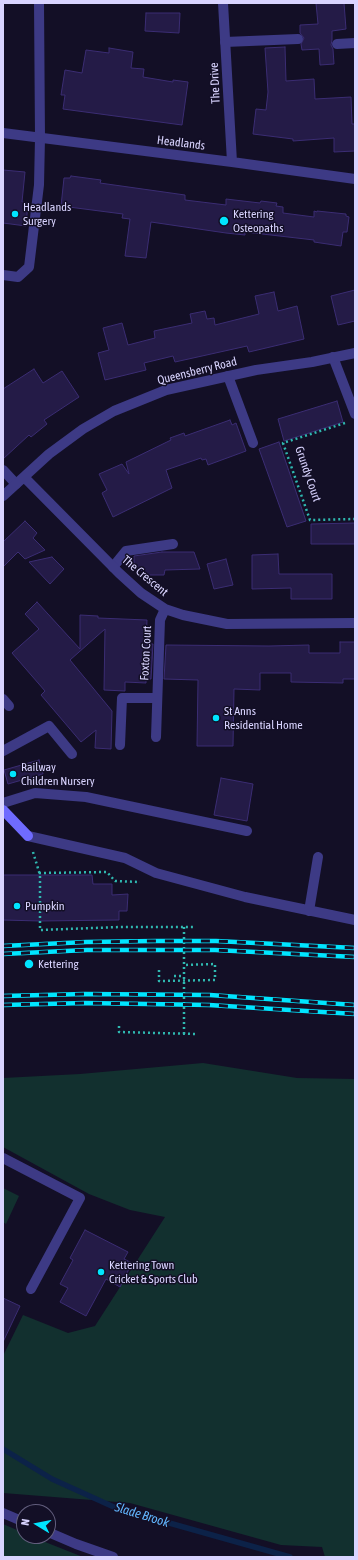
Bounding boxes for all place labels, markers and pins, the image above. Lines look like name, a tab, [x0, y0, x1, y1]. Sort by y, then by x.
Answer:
place label: Headlands Surgery	[23, 200, 71, 228]
place label: Kettering Osteopaths	[233, 207, 283, 235]
marker: Headlands Surgery	[10, 209, 20, 219]
marker: Kettering Osteopaths	[218, 215, 230, 227]
place label: St Anns Residential Home	[224, 704, 303, 732]
marker: St Anns Residential Home	[211, 713, 221, 723]
place label: Railway Children Nursery	[21, 760, 95, 788]
marker: Railway Children Nursery	[8, 769, 18, 779]
place label: Pumpkin	[25, 899, 65, 913]
marker: Pumpkin	[12, 901, 22, 911]
place label: Kettering	[38, 957, 79, 971]
marker: Kettering	[23, 958, 35, 970]
place label: Kettering Town Cricket & Sports Club	[109, 1258, 198, 1286]
marker: Kettering Town Cricket & Sports Club	[96, 1267, 106, 1277]

